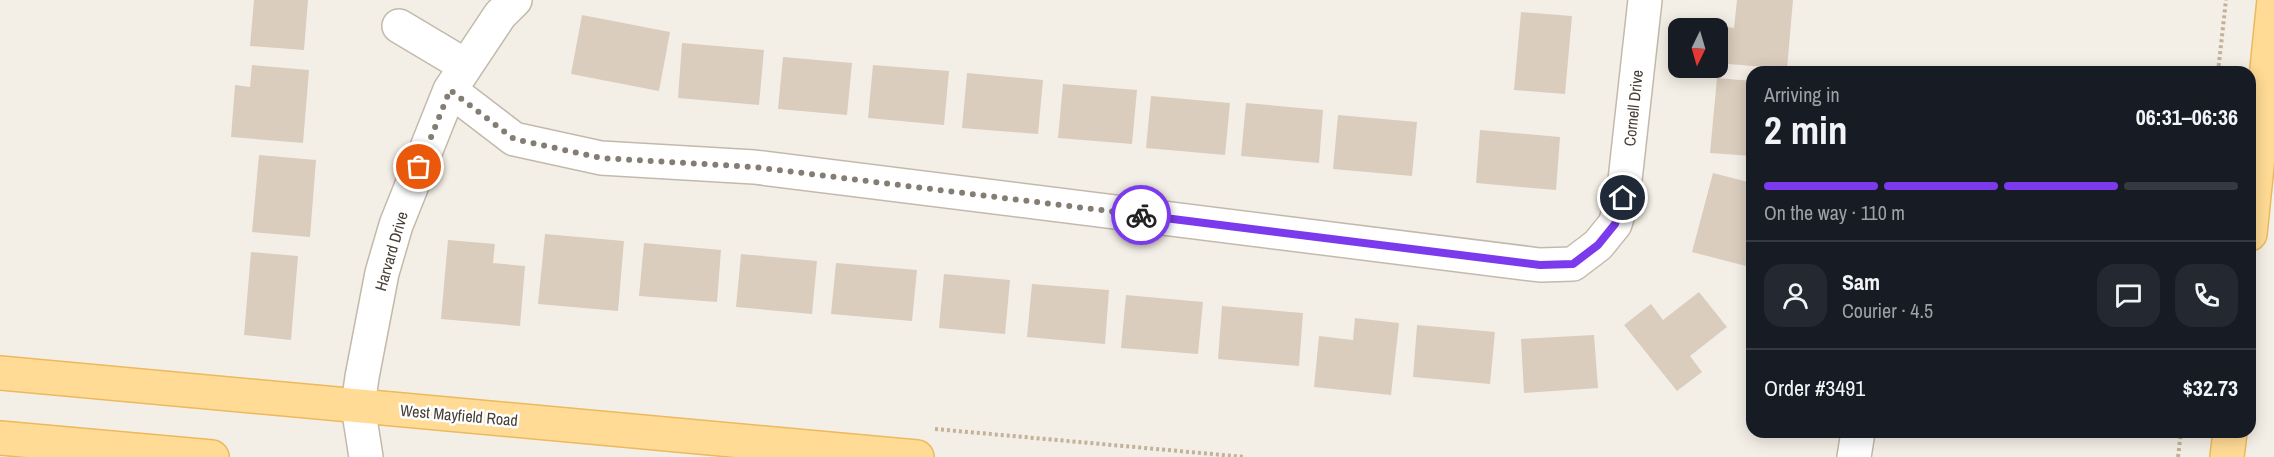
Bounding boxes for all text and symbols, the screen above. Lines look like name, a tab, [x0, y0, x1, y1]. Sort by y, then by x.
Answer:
north arrow	[1668, 18, 1728, 78]
map controls	[1668, 18, 1728, 78]
street label: Cornell Drive	[1618, 69, 1648, 147]
text: Arriving in	[1764, 81, 1840, 108]
text: 06:31–06:36	[2136, 102, 2238, 132]
text: 2 min	[1764, 104, 1848, 156]
pin	[393, 141, 444, 192]
icon: bag	[402, 150, 435, 183]
pin	[1597, 172, 1648, 223]
icon: home	[1606, 181, 1639, 214]
courier	[1111, 185, 1171, 245]
icon: bike	[1125, 199, 1158, 232]
text: On the way · 110 m	[1764, 199, 1905, 226]
street label: Harvard Drive	[369, 209, 413, 293]
button: person	[1764, 264, 1827, 327]
button: chat	[2097, 264, 2160, 327]
button: phone	[2175, 264, 2238, 327]
text: Sam	[1842, 267, 1880, 297]
text: Courier · 4.5	[1842, 297, 1933, 324]
text: Order #3491	[1764, 373, 1865, 403]
text: $32.73	[2183, 373, 2238, 403]
street label: West Mayfield Road	[399, 399, 519, 431]

